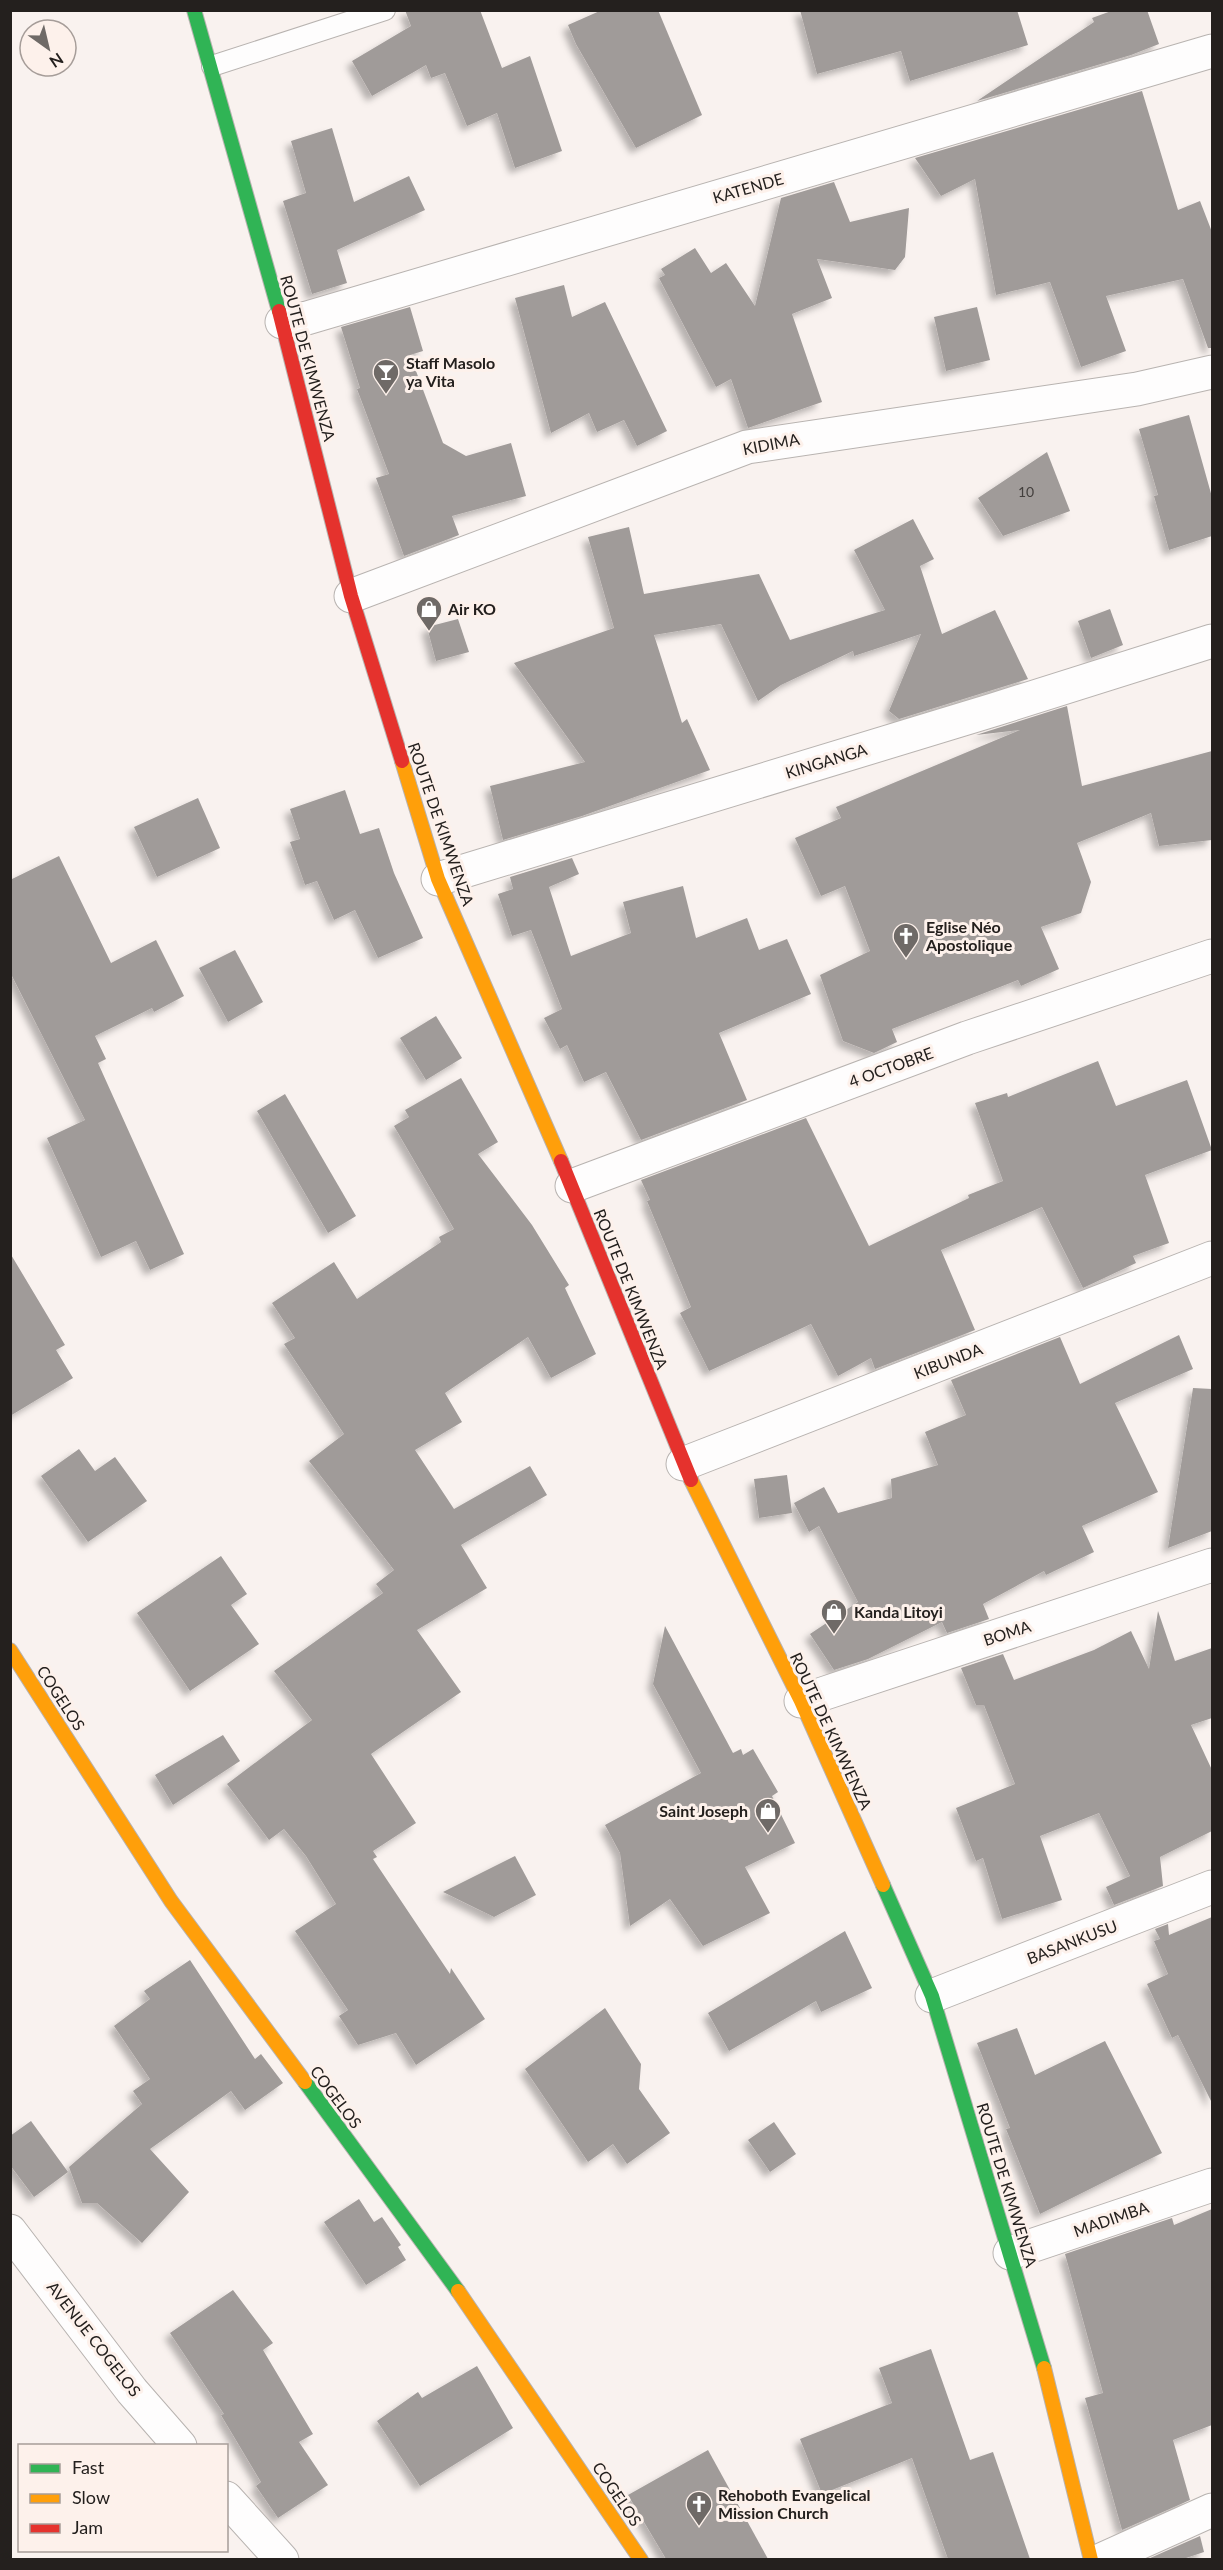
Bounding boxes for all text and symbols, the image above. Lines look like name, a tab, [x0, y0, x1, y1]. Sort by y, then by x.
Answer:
north arrow	[18, 18, 78, 78]
text: N	[46, 50, 67, 72]
street label: KATENDE	[710, 168, 785, 207]
street label: ROUTE DE KIMWENZA	[277, 273, 340, 443]
place label: Staff Masolo ya Vita	[406, 353, 495, 390]
bar icon: Staff Masolo ya Vita	[371, 357, 401, 395]
street label: KIDIMA	[741, 429, 801, 458]
house number: 10	[1018, 483, 1034, 500]
shop icon: Air KO	[414, 594, 444, 632]
place label: Air KO	[447, 599, 496, 618]
street label: KINGANGA	[783, 739, 869, 782]
street label: ROUTE DE KIMWENZA	[405, 740, 478, 908]
place label: Eglise Néo Apostolique	[925, 917, 1013, 954]
church icon: Eglise Néo Apostolique	[891, 921, 921, 959]
street label: 4 OCTOBRE	[846, 1043, 936, 1091]
street label: ROUTE DE KIMWENZA	[591, 1206, 672, 1372]
street label: KIBUNDA	[911, 1339, 985, 1382]
shop icon: Kanda Litoyi	[819, 1597, 849, 1635]
place label: Kanda Litoyi	[854, 1602, 943, 1621]
street label: BOMA	[981, 1616, 1033, 1649]
street label: ROUTE DE KIMWENZA	[787, 1649, 876, 1813]
street label: COGELOS	[33, 1662, 89, 1734]
shop icon: Saint Joseph	[753, 1796, 783, 1834]
place label: Saint Joseph	[659, 1801, 748, 1820]
street label: BASANKUSU	[1024, 1916, 1120, 1967]
street label: COGELOS	[307, 2062, 366, 2132]
street label: ROUTE DE KIMWENZA	[973, 2100, 1042, 2270]
street label: MADIMBA	[1071, 2197, 1151, 2240]
street label: AVENUE COGELOS	[44, 2277, 145, 2400]
legend	[18, 2444, 228, 2552]
text: Fast	[72, 2456, 105, 2478]
street label: COGELOS	[589, 2458, 646, 2529]
place label: Rehoboth Evangelical Mission Church	[718, 2485, 871, 2522]
text: Slow	[72, 2486, 110, 2508]
church icon: Rehoboth Evangelical Mission Church	[684, 2489, 714, 2527]
text: Jam	[72, 2516, 103, 2538]

